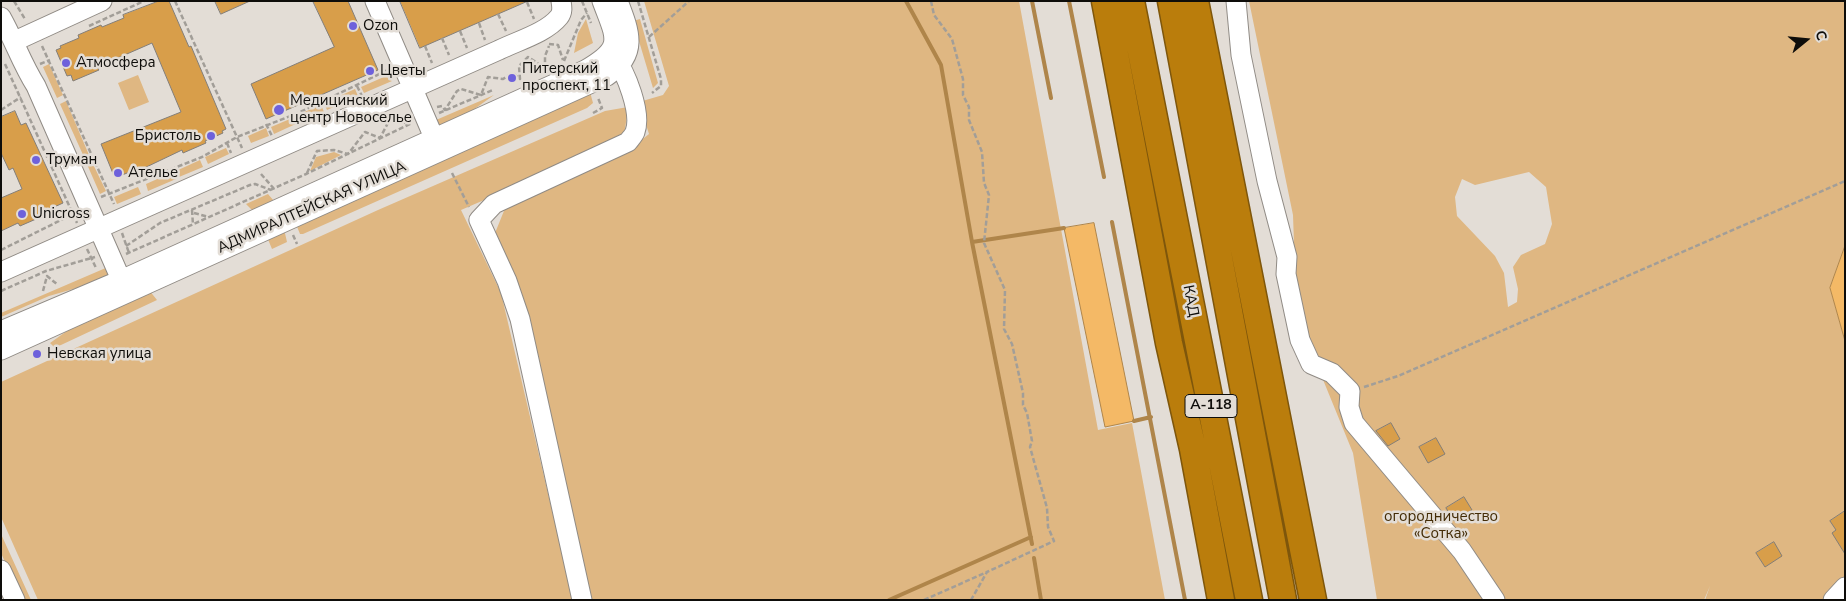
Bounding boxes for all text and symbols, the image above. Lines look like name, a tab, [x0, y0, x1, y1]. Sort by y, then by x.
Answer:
north arrow	[1781, 15, 1831, 65]
place label: Ozon	[363, 17, 398, 35]
marker: Ozon	[347, 20, 359, 32]
text: С	[1810, 28, 1831, 43]
place label: Атмосфера	[76, 54, 156, 72]
marker: Атмосфера	[60, 57, 72, 69]
place label: Питерский проспект, 11	[522, 60, 611, 95]
place label: Цветы	[380, 62, 426, 80]
marker: Цветы	[364, 65, 376, 77]
marker: Питерский проспект, 11	[506, 72, 518, 84]
place label: Медицинский центр Новоселье	[290, 92, 412, 127]
marker: Медицинский центр Новоселье	[272, 103, 286, 117]
place label: Бристоль	[135, 127, 201, 145]
marker: Бристоль	[205, 130, 217, 142]
place label: Труман	[46, 151, 97, 169]
marker: Труман	[30, 154, 42, 166]
street label: АДМИРАЛТЕЙСКАЯ УЛИЦА	[215, 158, 409, 258]
place label: Ателье	[128, 164, 178, 182]
marker: Ателье	[112, 167, 124, 179]
place label: Unicross	[32, 205, 90, 223]
marker: Unicross	[16, 208, 28, 220]
street label: КАД	[1178, 284, 1202, 318]
place label: Невская улица	[47, 345, 152, 363]
marker: Невская улица	[31, 348, 43, 360]
road number: А-118	[1185, 394, 1237, 418]
park label: огородничество «Сотка»	[1384, 508, 1498, 543]

